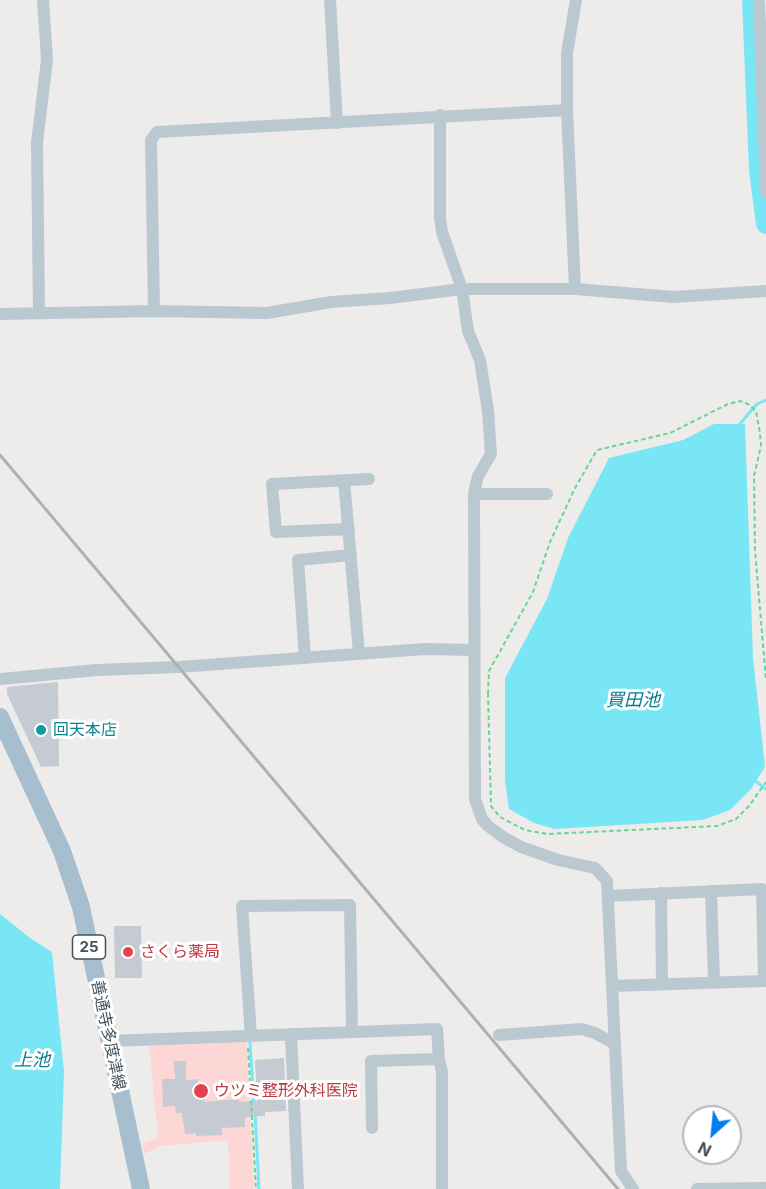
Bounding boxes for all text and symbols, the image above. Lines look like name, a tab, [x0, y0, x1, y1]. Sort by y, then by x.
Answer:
water label: 買田池	[606, 690, 660, 712]
place label: 回天本店	[53, 720, 117, 740]
marker: 回天本店	[34, 723, 48, 737]
road number: 25	[72, 935, 106, 959]
place label: さくら薬局	[140, 942, 220, 962]
marker: さくら薬局	[121, 945, 135, 959]
street label: 善通寺多度津線	[87, 978, 129, 1092]
water label: 上池	[14, 1050, 50, 1072]
place label: ウツミ整形外科医院	[214, 1081, 358, 1101]
marker: ウツミ整形外科医院	[192, 1082, 210, 1100]
north arrow	[682, 1105, 742, 1165]
text: N	[695, 1138, 715, 1161]

